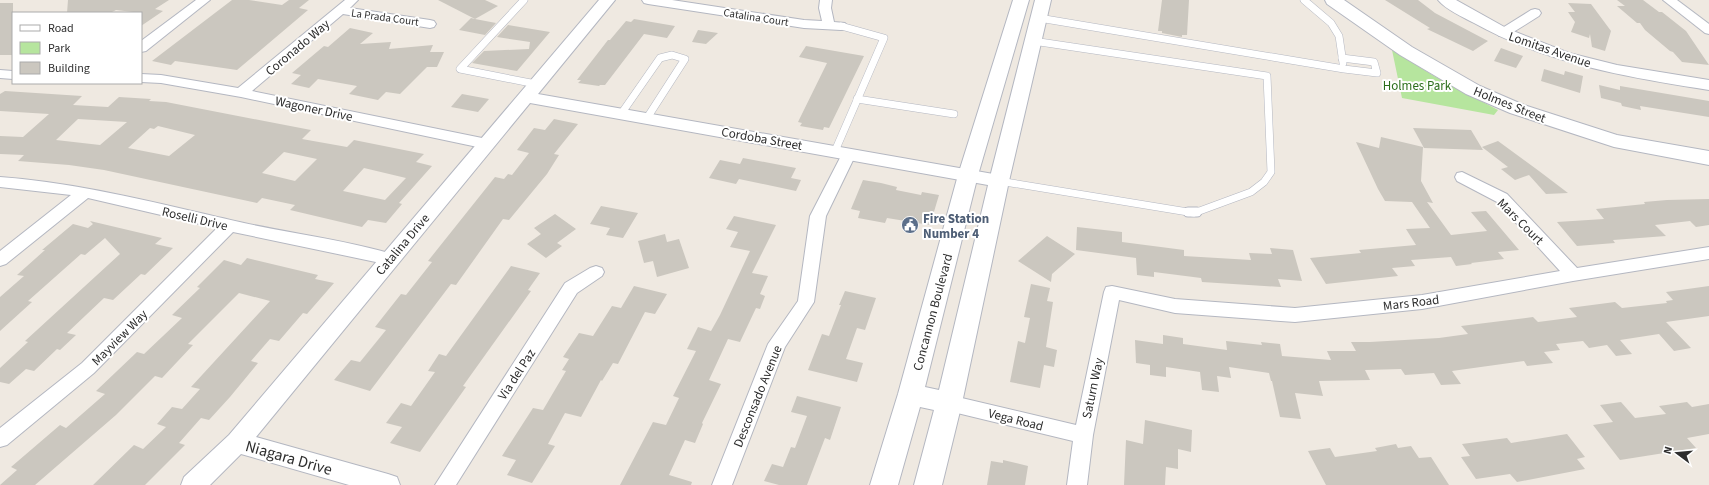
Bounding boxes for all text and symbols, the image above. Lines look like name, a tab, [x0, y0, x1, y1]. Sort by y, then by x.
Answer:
street label: La Prada Court	[350, 5, 420, 30]
street label: Catalina Court	[722, 5, 790, 30]
legend	[12, 12, 142, 84]
street label: Coronado Way	[262, 15, 334, 80]
text: Road	[48, 20, 74, 37]
street label: Lomitas Avenue	[1506, 27, 1593, 72]
text: Park	[48, 40, 70, 57]
text: Building	[48, 60, 90, 77]
park label: Holmes Park	[1383, 77, 1452, 95]
street label: Holmes Street	[1471, 82, 1549, 128]
street label: Wagoner Drive	[273, 92, 354, 126]
street label: Cordoba Street	[720, 123, 804, 155]
street label: Mars Court	[1493, 194, 1548, 249]
street label: Roselli Drive	[160, 203, 229, 235]
street label: Catalina Drive	[372, 210, 434, 279]
place label: Fire Station Number 4	[923, 210, 989, 243]
public building icon: Fire Station Number 4	[900, 215, 920, 235]
street label: Concannon Boulevard	[909, 252, 957, 373]
street label: Mars Road	[1382, 291, 1440, 315]
street label: Mayview Way	[88, 306, 152, 370]
street label: Desconsado Avenue	[729, 343, 787, 450]
street label: Via del Paz	[494, 345, 540, 404]
street label: Saturn Way	[1078, 356, 1108, 420]
street label: Vega Road	[986, 404, 1045, 436]
north arrow	[1657, 433, 1697, 473]
street label: Niagara Drive	[243, 435, 335, 481]
text: N	[1660, 445, 1676, 456]

